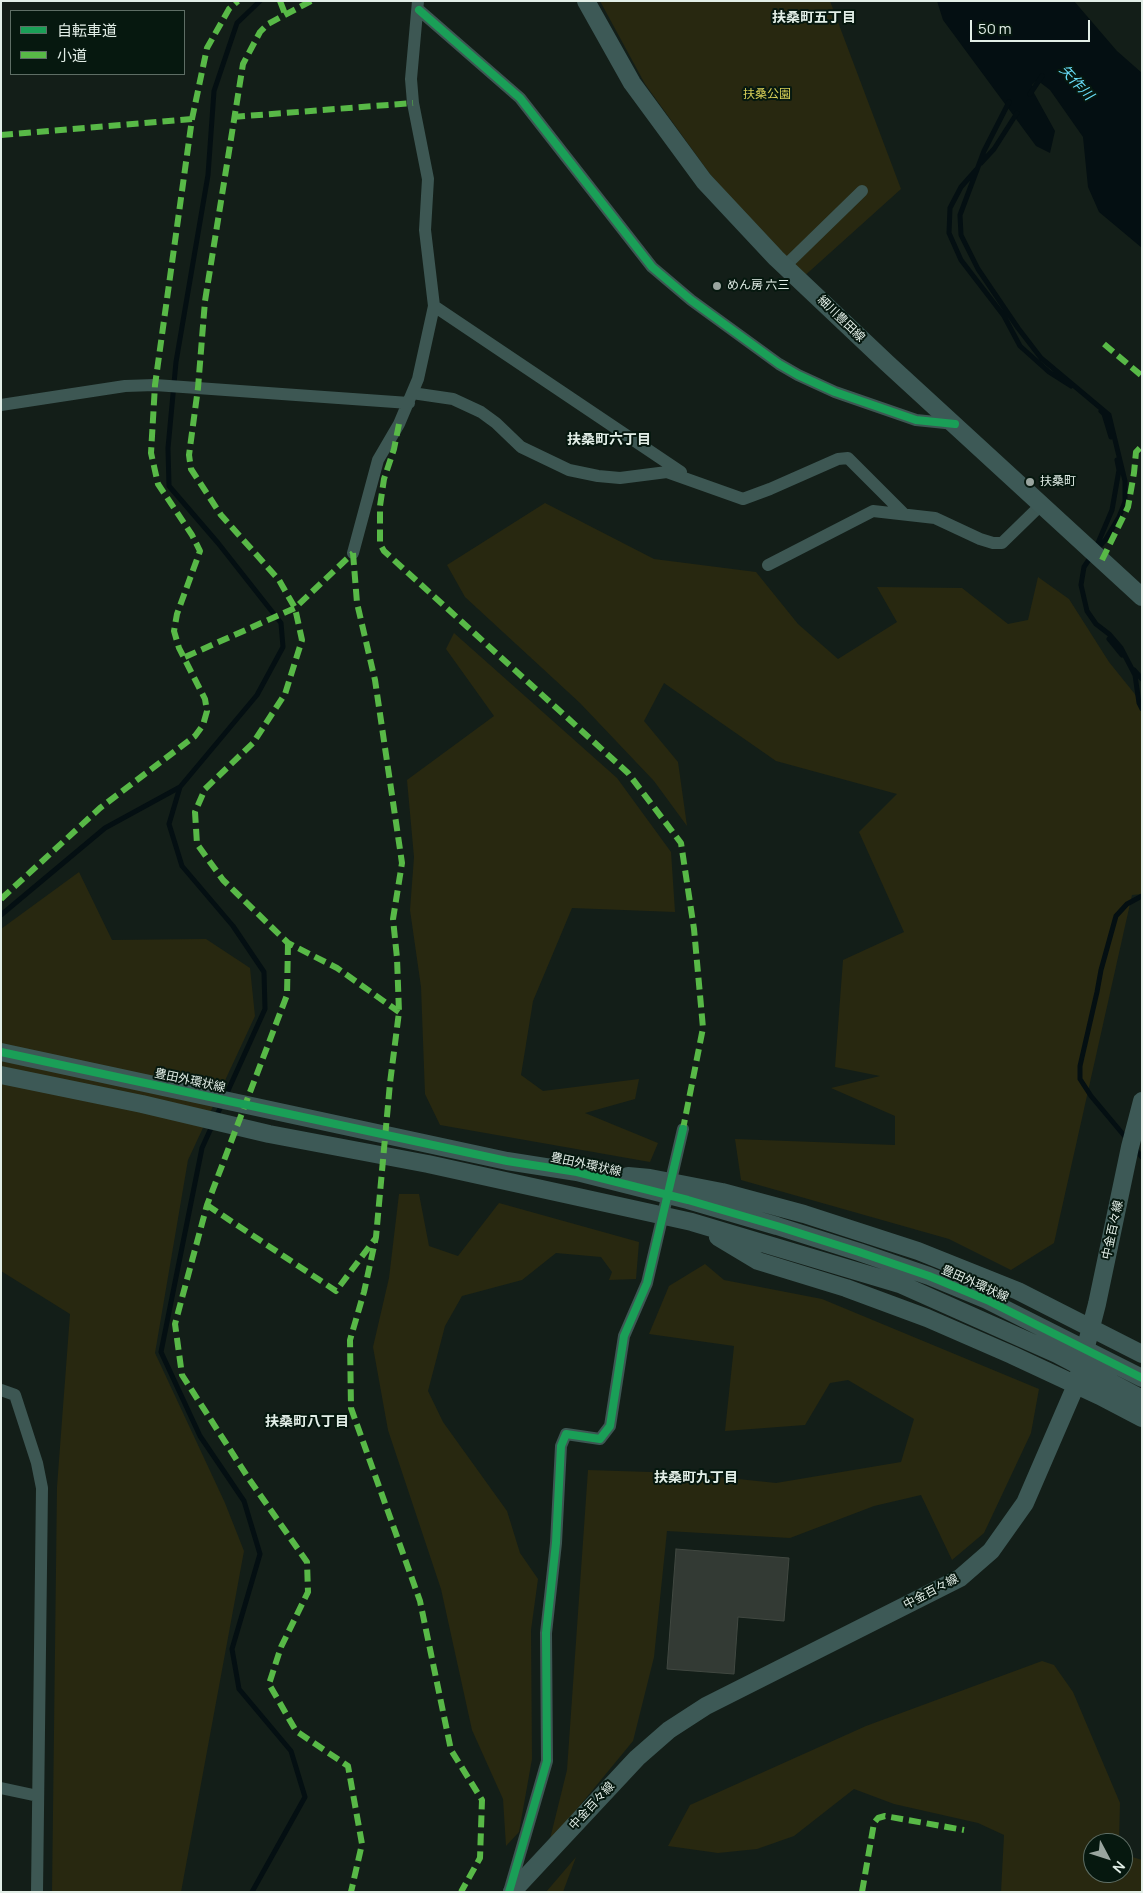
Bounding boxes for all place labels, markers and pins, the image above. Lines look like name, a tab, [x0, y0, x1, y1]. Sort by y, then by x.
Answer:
place label: めん房 六三	[727, 279, 789, 293]
marker: めん房 六三	[711, 280, 723, 292]
place label: 扶桑町	[1040, 475, 1076, 489]
marker: 扶桑町	[1024, 476, 1036, 488]

